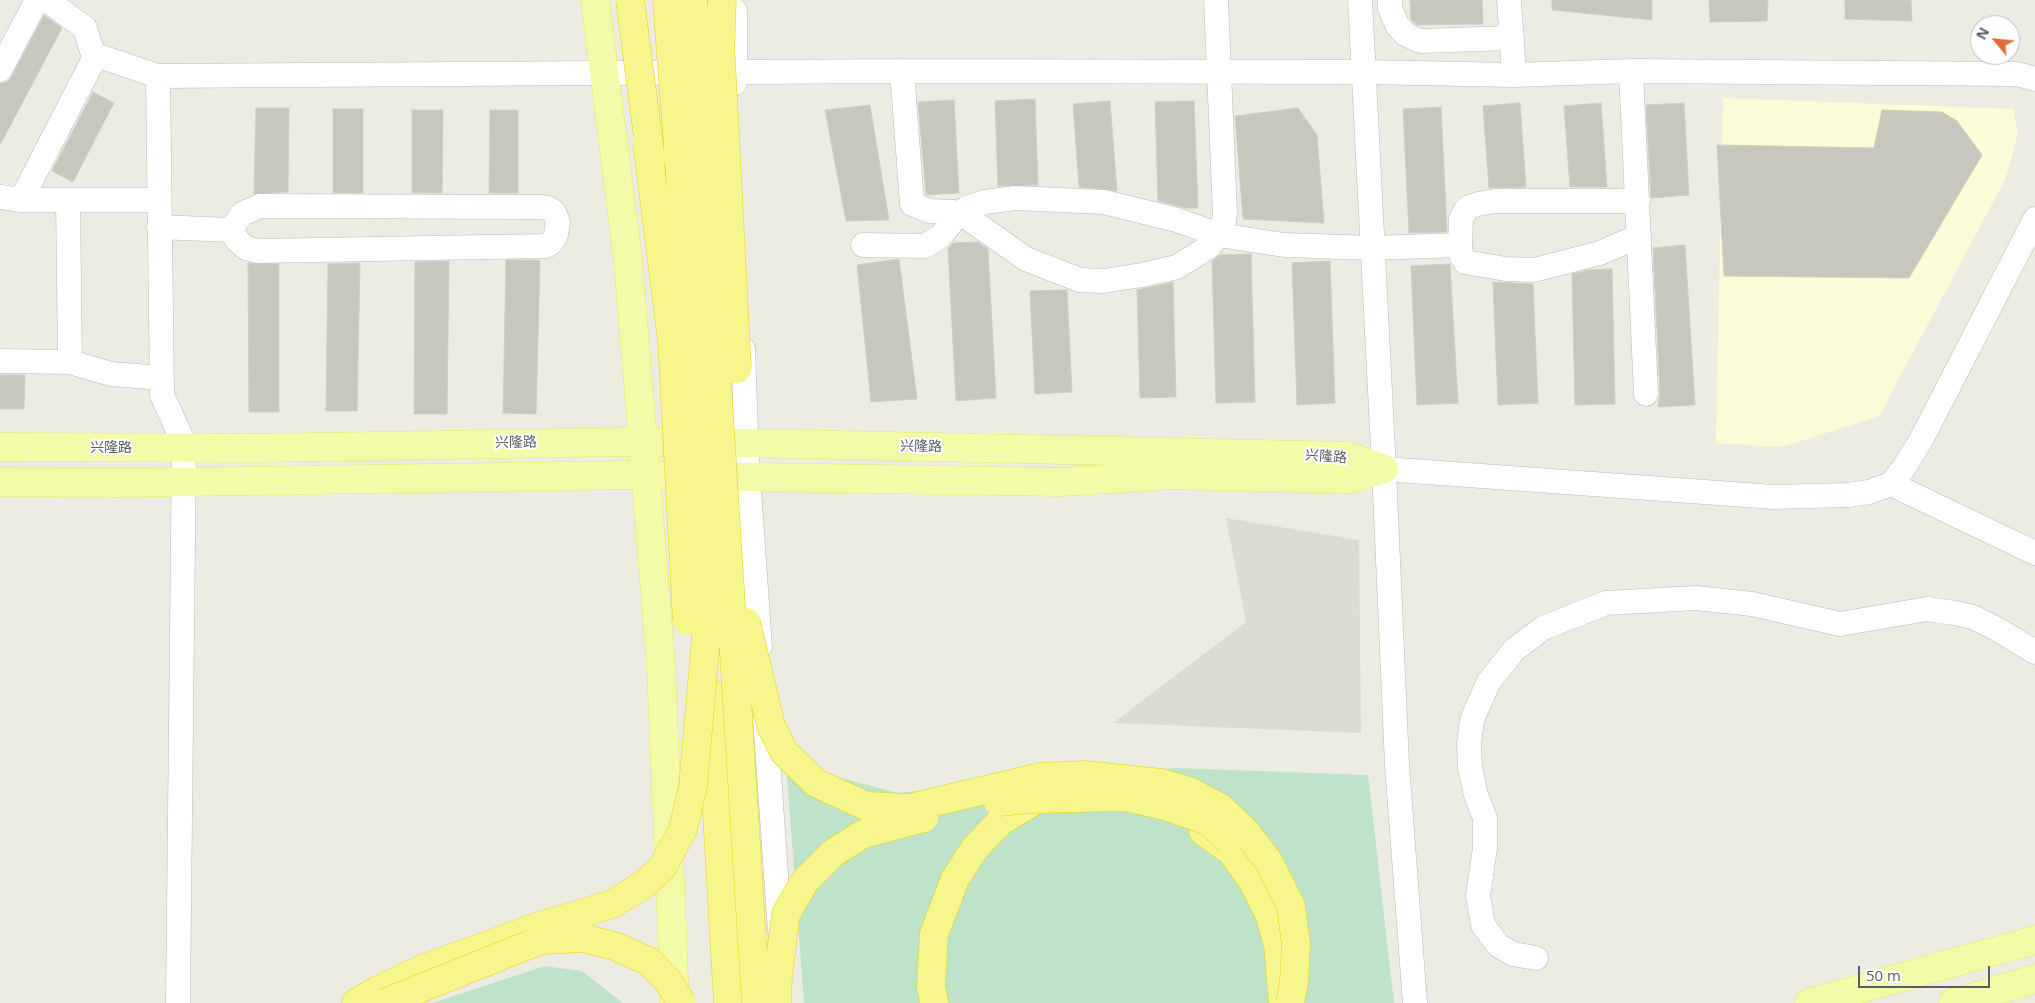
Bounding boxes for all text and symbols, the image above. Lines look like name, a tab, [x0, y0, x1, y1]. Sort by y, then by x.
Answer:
north arrow	[1970, 15, 2020, 65]
text: N	[1971, 24, 1993, 43]
street label: 兴隆路	[495, 434, 537, 452]
street label: 兴隆路	[900, 438, 942, 456]
street label: 兴隆路	[90, 440, 132, 456]
street label: 兴隆路	[1304, 447, 1348, 467]
scale bar	[1860, 956, 1992, 988]
text: 50 m	[1866, 965, 1901, 985]

